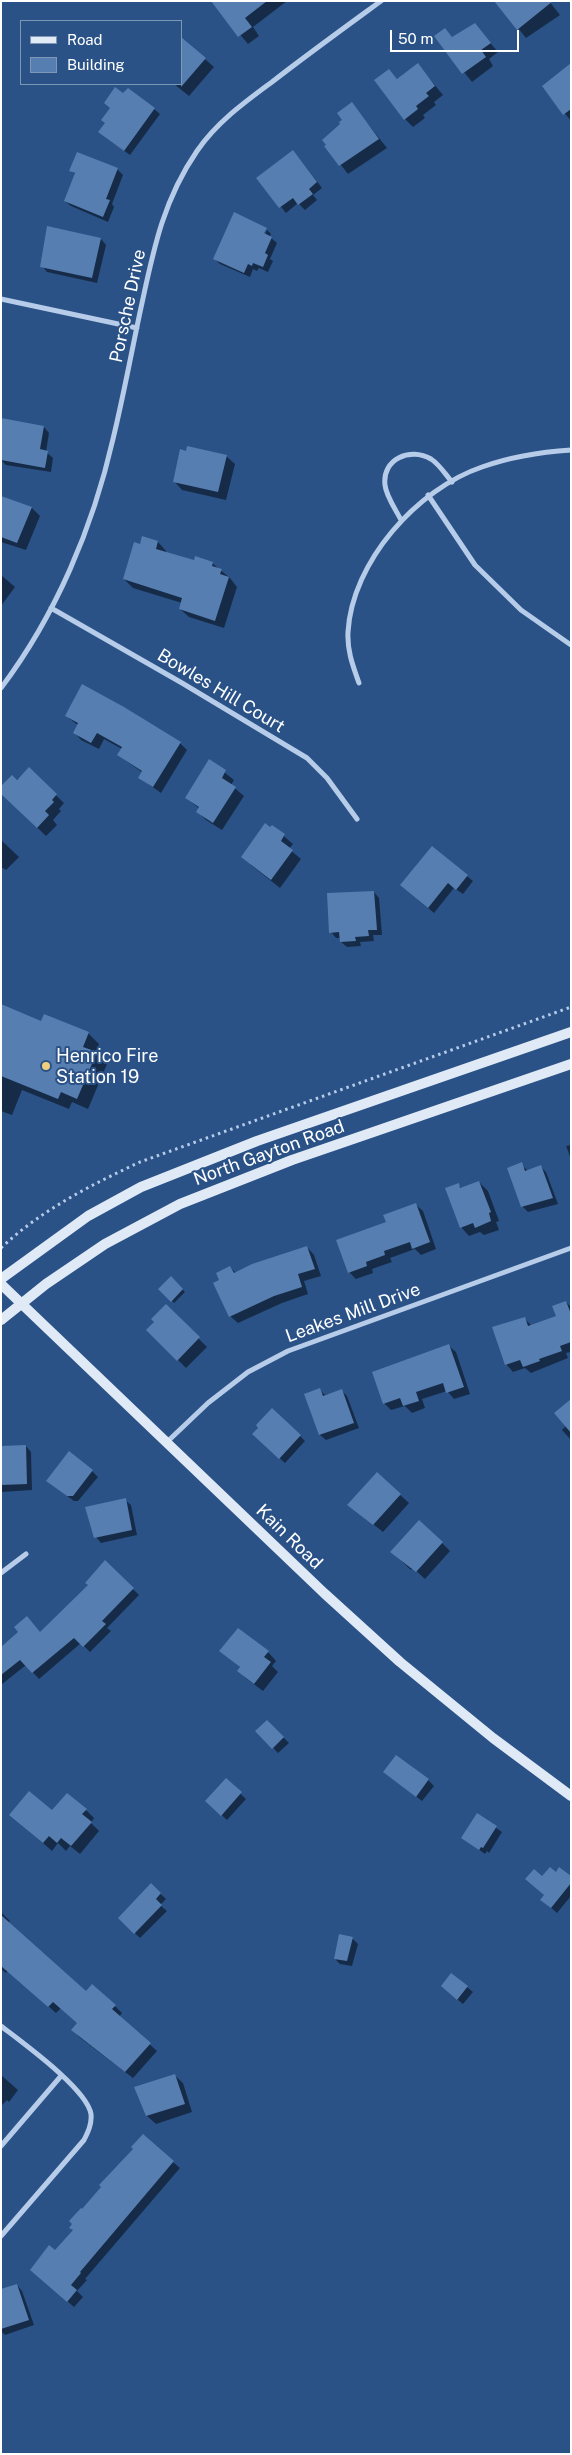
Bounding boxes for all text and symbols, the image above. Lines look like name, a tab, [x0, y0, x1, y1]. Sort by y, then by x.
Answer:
legend	[20, 20, 182, 85]
scale bar	[392, 20, 521, 52]
text: 50 m	[398, 30, 433, 47]
text: Road	[67, 31, 103, 48]
text: Building	[67, 56, 125, 73]
street label: Porsche Drive	[105, 247, 151, 365]
street label: Bowles Hill Court	[153, 644, 289, 738]
place label: Henrico Fire Station 19	[56, 1045, 158, 1088]
marker: Henrico Fire Station 19	[40, 1060, 52, 1072]
street label: North Gayton Road	[191, 1116, 347, 1190]
street label: Leakes Mill Drive	[283, 1279, 423, 1347]
street label: Kain Road	[251, 1500, 327, 1574]

